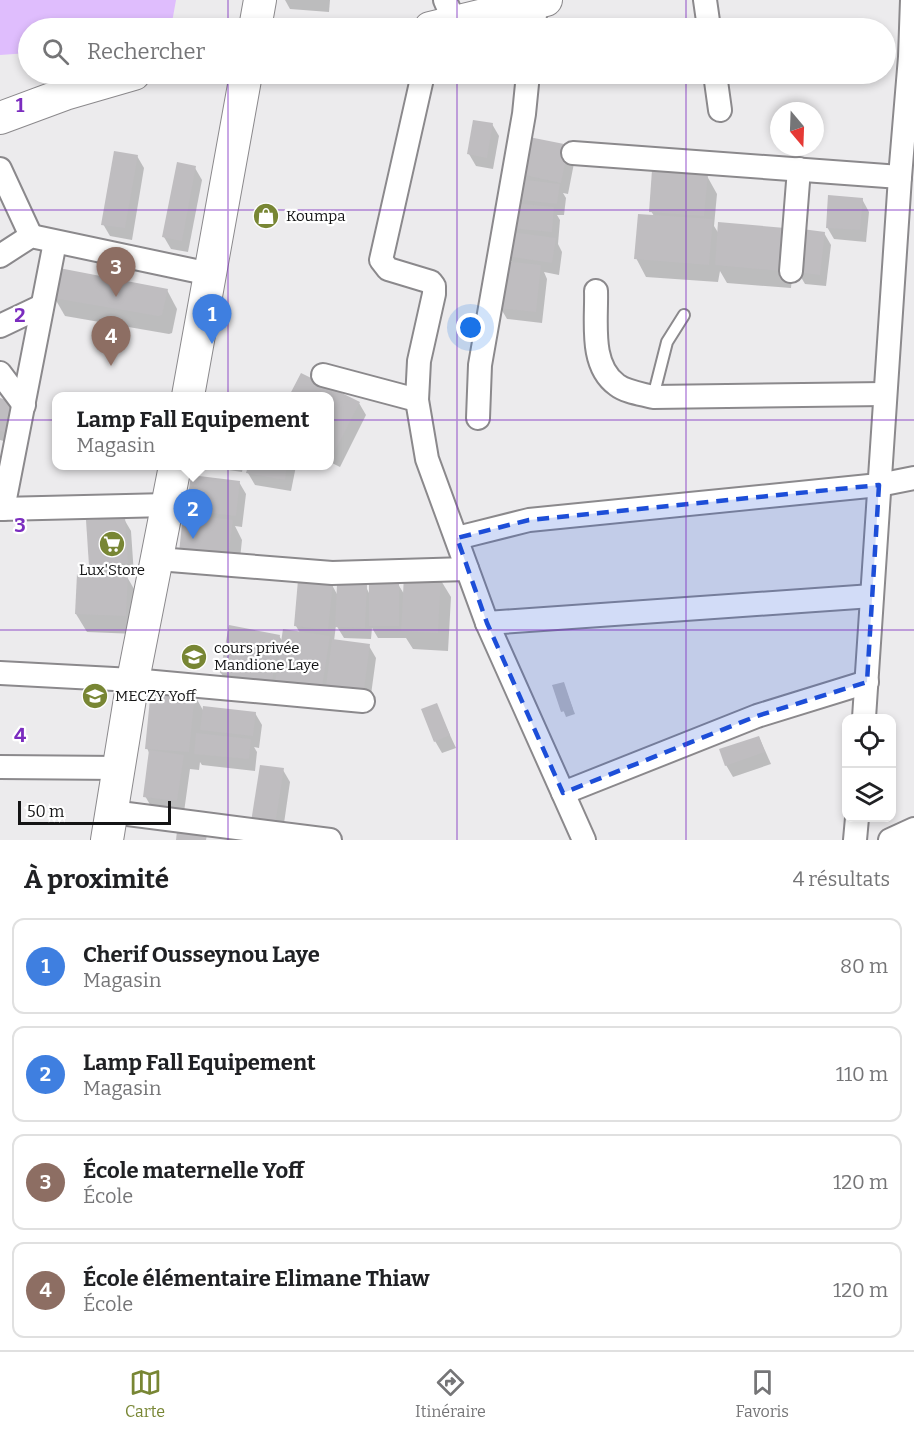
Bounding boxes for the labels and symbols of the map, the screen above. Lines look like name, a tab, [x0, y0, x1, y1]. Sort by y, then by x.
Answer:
text: 1	[16, 93, 25, 117]
north arrow	[770, 102, 824, 156]
shop icon: Koumpa	[251, 201, 281, 231]
place label: Koumpa	[286, 207, 345, 225]
pin: 3	[96, 248, 136, 297]
pin: 1	[192, 294, 232, 344]
text: 2	[14, 303, 26, 327]
your location	[456, 313, 485, 342]
pin: 4	[92, 316, 130, 366]
pin: 2	[174, 490, 212, 539]
text: 3	[14, 513, 26, 537]
supermarket icon: Lux'Store	[97, 529, 127, 559]
place label: Lux'Store	[79, 561, 145, 579]
place label: cours privée Mandione Laye	[214, 639, 319, 674]
school or university icon: cours privée Mandione Laye	[179, 642, 209, 672]
school or university icon: MECZY Yoff	[80, 681, 110, 711]
place label: MECZY Yoff	[115, 687, 198, 705]
text: 4	[14, 723, 26, 747]
scale bar	[18, 798, 171, 826]

